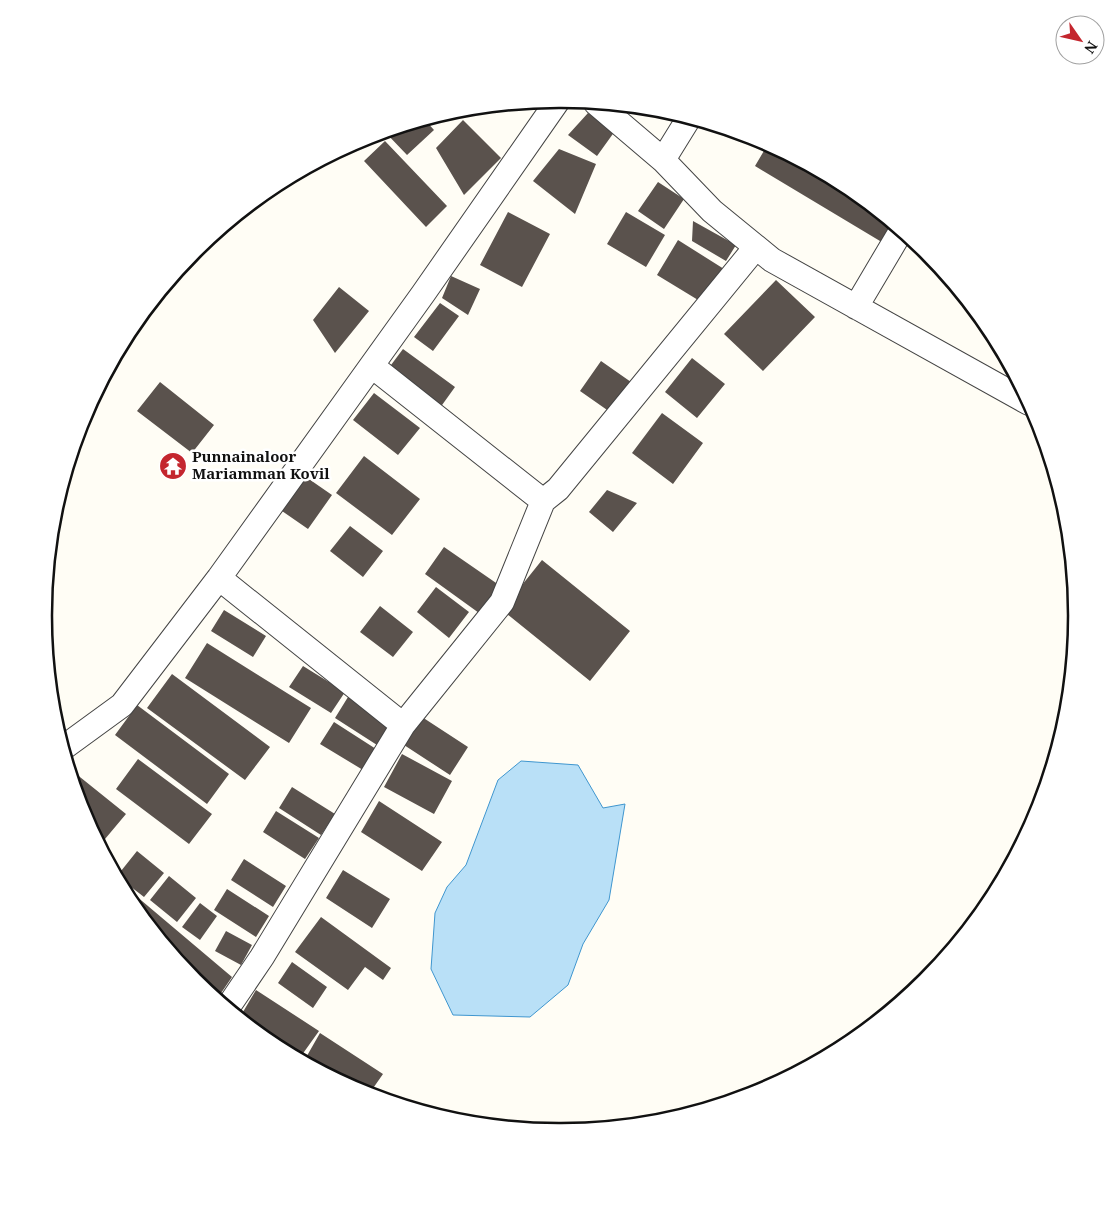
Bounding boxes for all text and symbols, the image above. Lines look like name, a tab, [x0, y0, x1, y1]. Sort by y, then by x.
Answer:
north arrow	[1055, 15, 1105, 65]
text: N	[1080, 38, 1102, 57]
place label: Punnainaloor Mariamman Kovil	[192, 446, 330, 483]
temple icon: Punnainaloor Mariamman Kovil	[158, 451, 188, 481]

